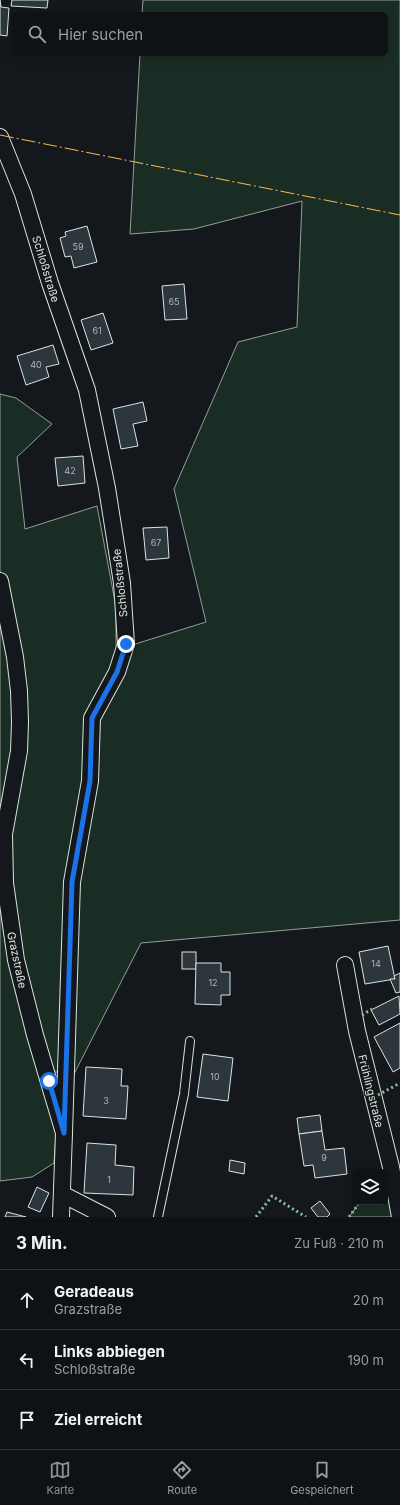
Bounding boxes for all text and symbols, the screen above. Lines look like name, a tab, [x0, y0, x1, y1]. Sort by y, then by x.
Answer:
search box	[12, 12, 388, 56]
icon: search	[26, 23, 48, 45]
text: Hier suchen	[58, 25, 143, 44]
street label: Schloßstraße	[29, 234, 63, 304]
house number: 59	[72, 241, 84, 252]
house number: 65	[168, 296, 180, 307]
house number: 61	[92, 325, 102, 336]
house number: 40	[30, 359, 42, 370]
house number: 42	[64, 465, 76, 476]
house number: 67	[151, 537, 161, 548]
street label: Schloßstraße	[109, 548, 131, 618]
route end	[117, 635, 135, 653]
street label: Grazstraße	[4, 930, 30, 990]
house number: 14	[371, 958, 381, 969]
house number: 12	[208, 977, 218, 988]
street label: Frühlingstraße	[355, 1053, 387, 1129]
house number: 10	[210, 1071, 220, 1082]
route start	[40, 1072, 58, 1090]
house number: 3	[103, 1095, 109, 1106]
house number: 9	[321, 1152, 327, 1163]
map controls	[352, 1169, 388, 1205]
button: layers	[352, 1169, 388, 1205]
house number: 1	[107, 1174, 111, 1185]
text: 3 Min.	[16, 1233, 68, 1253]
text: Zu Fuß · 210 m	[294, 1235, 384, 1251]
text: Geradeaus	[54, 1282, 134, 1301]
icon: ahead	[16, 1289, 38, 1311]
text: 20 m	[353, 1292, 384, 1308]
text: Grazstraße	[54, 1301, 122, 1317]
text: Links abbiegen	[54, 1342, 165, 1361]
icon: left	[16, 1349, 38, 1371]
text: 190 m	[347, 1352, 384, 1368]
text: Schloßstraße	[54, 1361, 135, 1377]
icon: arrive	[16, 1409, 38, 1431]
text: Ziel erreicht	[54, 1410, 142, 1429]
tab: Karte	[46, 1459, 74, 1497]
tab: Route	[167, 1459, 197, 1497]
tab: Gespeichert	[290, 1459, 354, 1497]

